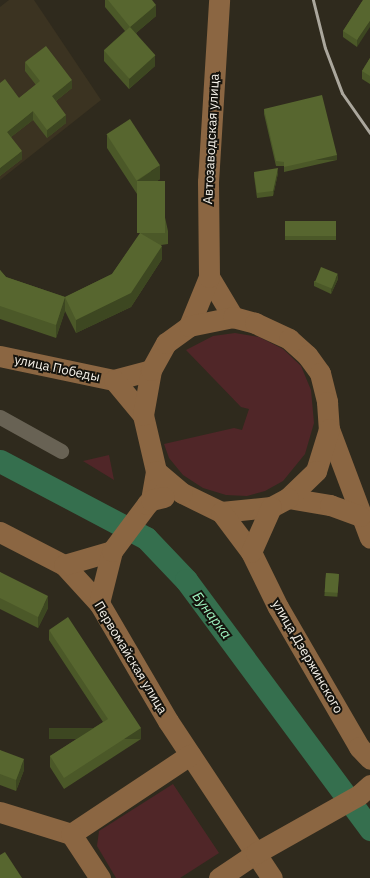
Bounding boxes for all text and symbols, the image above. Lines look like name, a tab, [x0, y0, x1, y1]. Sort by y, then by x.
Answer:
street label: Автозаводская улица	[201, 73, 223, 205]
street label: улица Победы	[13, 352, 101, 386]
water label: Бунарка	[189, 588, 235, 642]
street label: улица Дзержинского	[268, 598, 346, 716]
street label: Первомайская улица	[90, 599, 170, 717]

